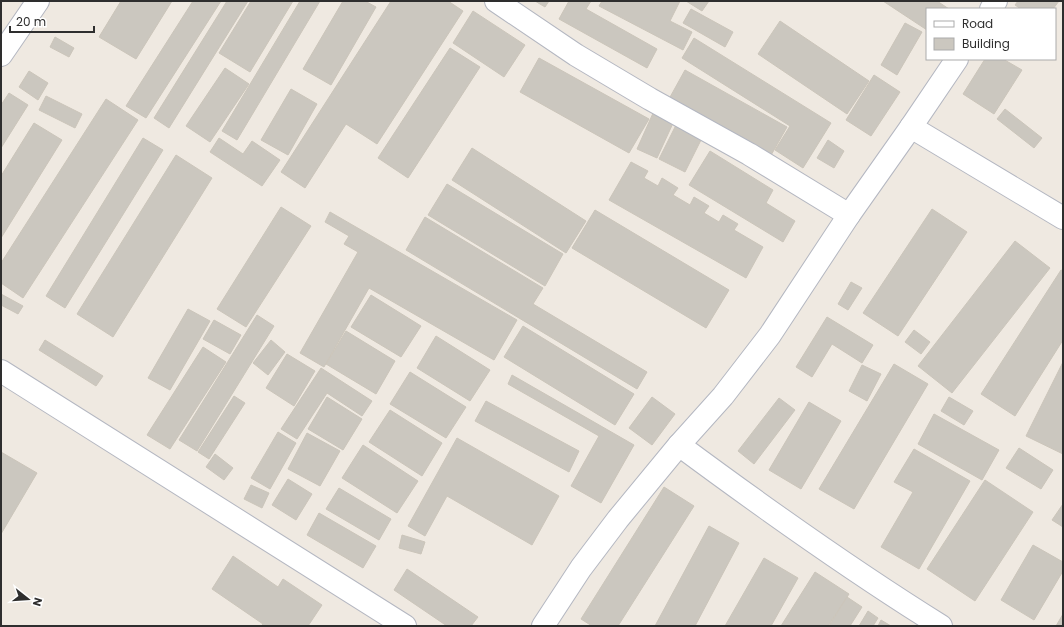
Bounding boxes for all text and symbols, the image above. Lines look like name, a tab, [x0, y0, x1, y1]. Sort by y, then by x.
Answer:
scale bar	[10, 8, 94, 34]
legend	[926, 8, 1056, 60]
text: 20 m	[16, 13, 46, 30]
text: Road	[962, 15, 993, 32]
text: Building	[962, 35, 1010, 52]
north arrow	[8, 579, 48, 619]
text: N	[29, 596, 46, 608]

